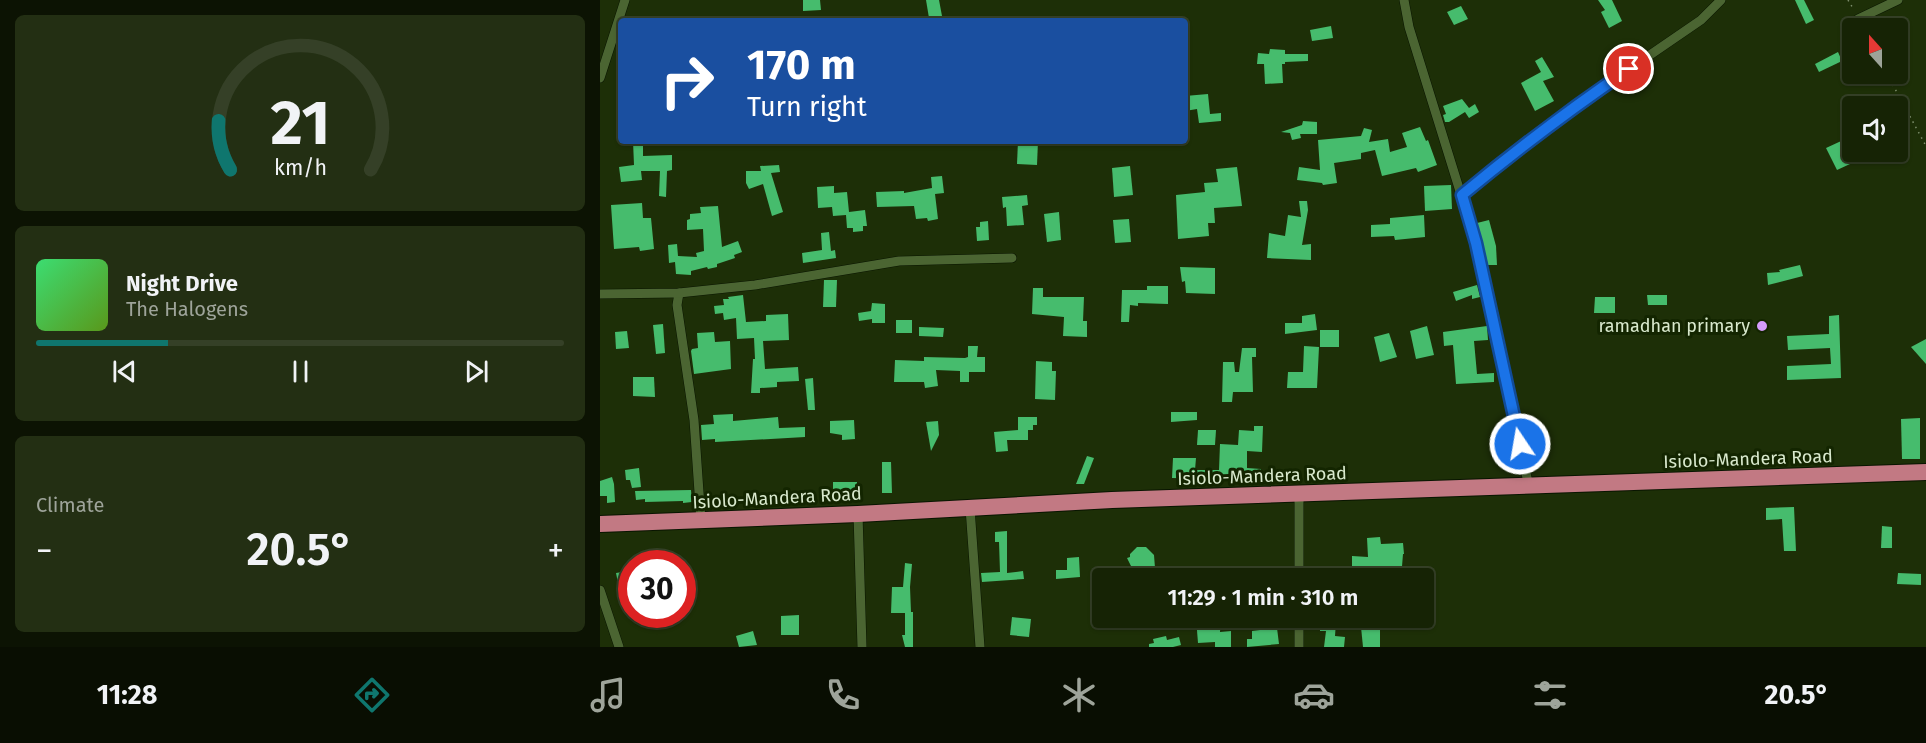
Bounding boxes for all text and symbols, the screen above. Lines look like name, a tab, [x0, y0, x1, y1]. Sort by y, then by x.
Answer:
north arrow	[1842, 18, 1908, 84]
map controls	[1842, 18, 1908, 162]
text: 170 m	[747, 40, 856, 90]
icon: right	[648, 42, 726, 120]
pin	[1603, 43, 1654, 94]
icon: arrive	[1612, 52, 1645, 85]
text: 21	[270, 86, 330, 161]
text: Turn right	[747, 91, 867, 123]
button: sound	[1842, 96, 1908, 162]
text: km/h	[273, 155, 327, 181]
text: Night Drive	[126, 270, 238, 297]
text: The Halogens	[126, 297, 248, 321]
place label: ramadhan primary	[1599, 315, 1750, 337]
marker: ramadhan primary	[1755, 319, 1769, 333]
icon: previous	[108, 355, 141, 388]
icon: pause	[284, 355, 317, 388]
icon: next	[460, 355, 493, 388]
position arrow	[1488, 412, 1552, 476]
street label: Isiolo-Mandera Road	[1663, 445, 1833, 473]
street label: Isiolo-Mandera Road	[1177, 462, 1347, 490]
street label: Isiolo-Mandera Road	[692, 483, 862, 513]
text: Climate	[36, 493, 104, 517]
text: 20.5°	[246, 523, 354, 577]
text: −	[36, 531, 53, 571]
text: +	[548, 531, 564, 571]
speed limit sign: 30	[618, 550, 696, 628]
text: 11:29 · 1 min · 310 m	[1168, 584, 1358, 611]
icon: directions	[351, 674, 393, 716]
icon: music	[587, 674, 629, 716]
icon: phone	[822, 674, 864, 716]
icon: climate	[1058, 674, 1100, 716]
icon: car	[1293, 674, 1335, 716]
icon: filters	[1529, 674, 1571, 716]
text: 11:28	[97, 679, 157, 711]
text: 20.5°	[1764, 679, 1829, 711]

